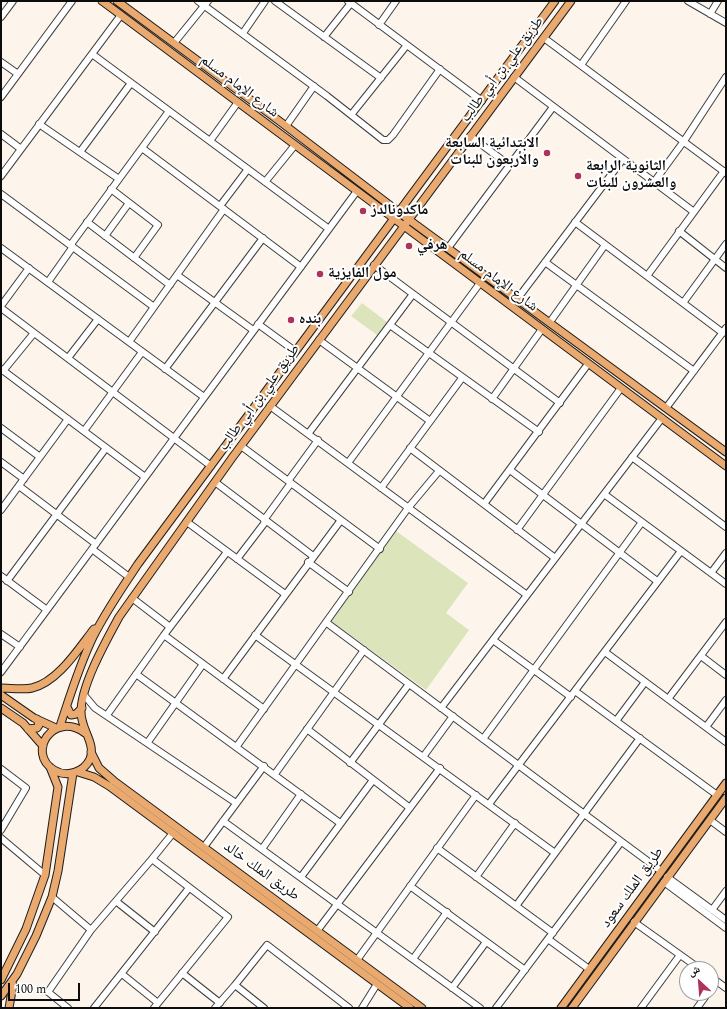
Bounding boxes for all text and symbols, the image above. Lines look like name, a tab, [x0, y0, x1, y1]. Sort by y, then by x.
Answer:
street label: طريق علي بن أبي طالب	[458, 14, 548, 126]
street label: شارع الإمام مسلم	[196, 52, 282, 122]
place label: الابتدائية السابعة والأربعون للبنات	[445, 135, 539, 170]
marker: الابتدائية السابعة والأربعون للبنات	[542, 148, 552, 158]
place label: الثانوية الرابعة والعشرون للبنات	[586, 158, 676, 193]
marker: الثانوية الرابعة والعشرون للبنات	[573, 171, 583, 181]
place label: ماكدونالدز	[371, 202, 428, 220]
marker: ماكدونالدز	[358, 206, 368, 216]
place label: هرفي	[417, 237, 447, 255]
marker: هرفي	[404, 241, 414, 251]
street label: شارع الإمام مسلم	[455, 246, 541, 316]
place label: مول الفايزية	[328, 265, 397, 283]
marker: مول الفايزية	[315, 269, 325, 279]
place label: بنده	[299, 311, 321, 329]
marker: بنده	[286, 315, 296, 325]
street label: طريق علي بن أبي طالب	[215, 341, 305, 455]
street label: طريق الملك خالد	[219, 838, 303, 906]
street label: طريق الملك سعود	[598, 844, 668, 932]
text: ش	[685, 960, 703, 981]
north arrow	[679, 961, 719, 1001]
scale bar	[10, 975, 82, 1001]
text: 100 m	[15, 980, 46, 999]

